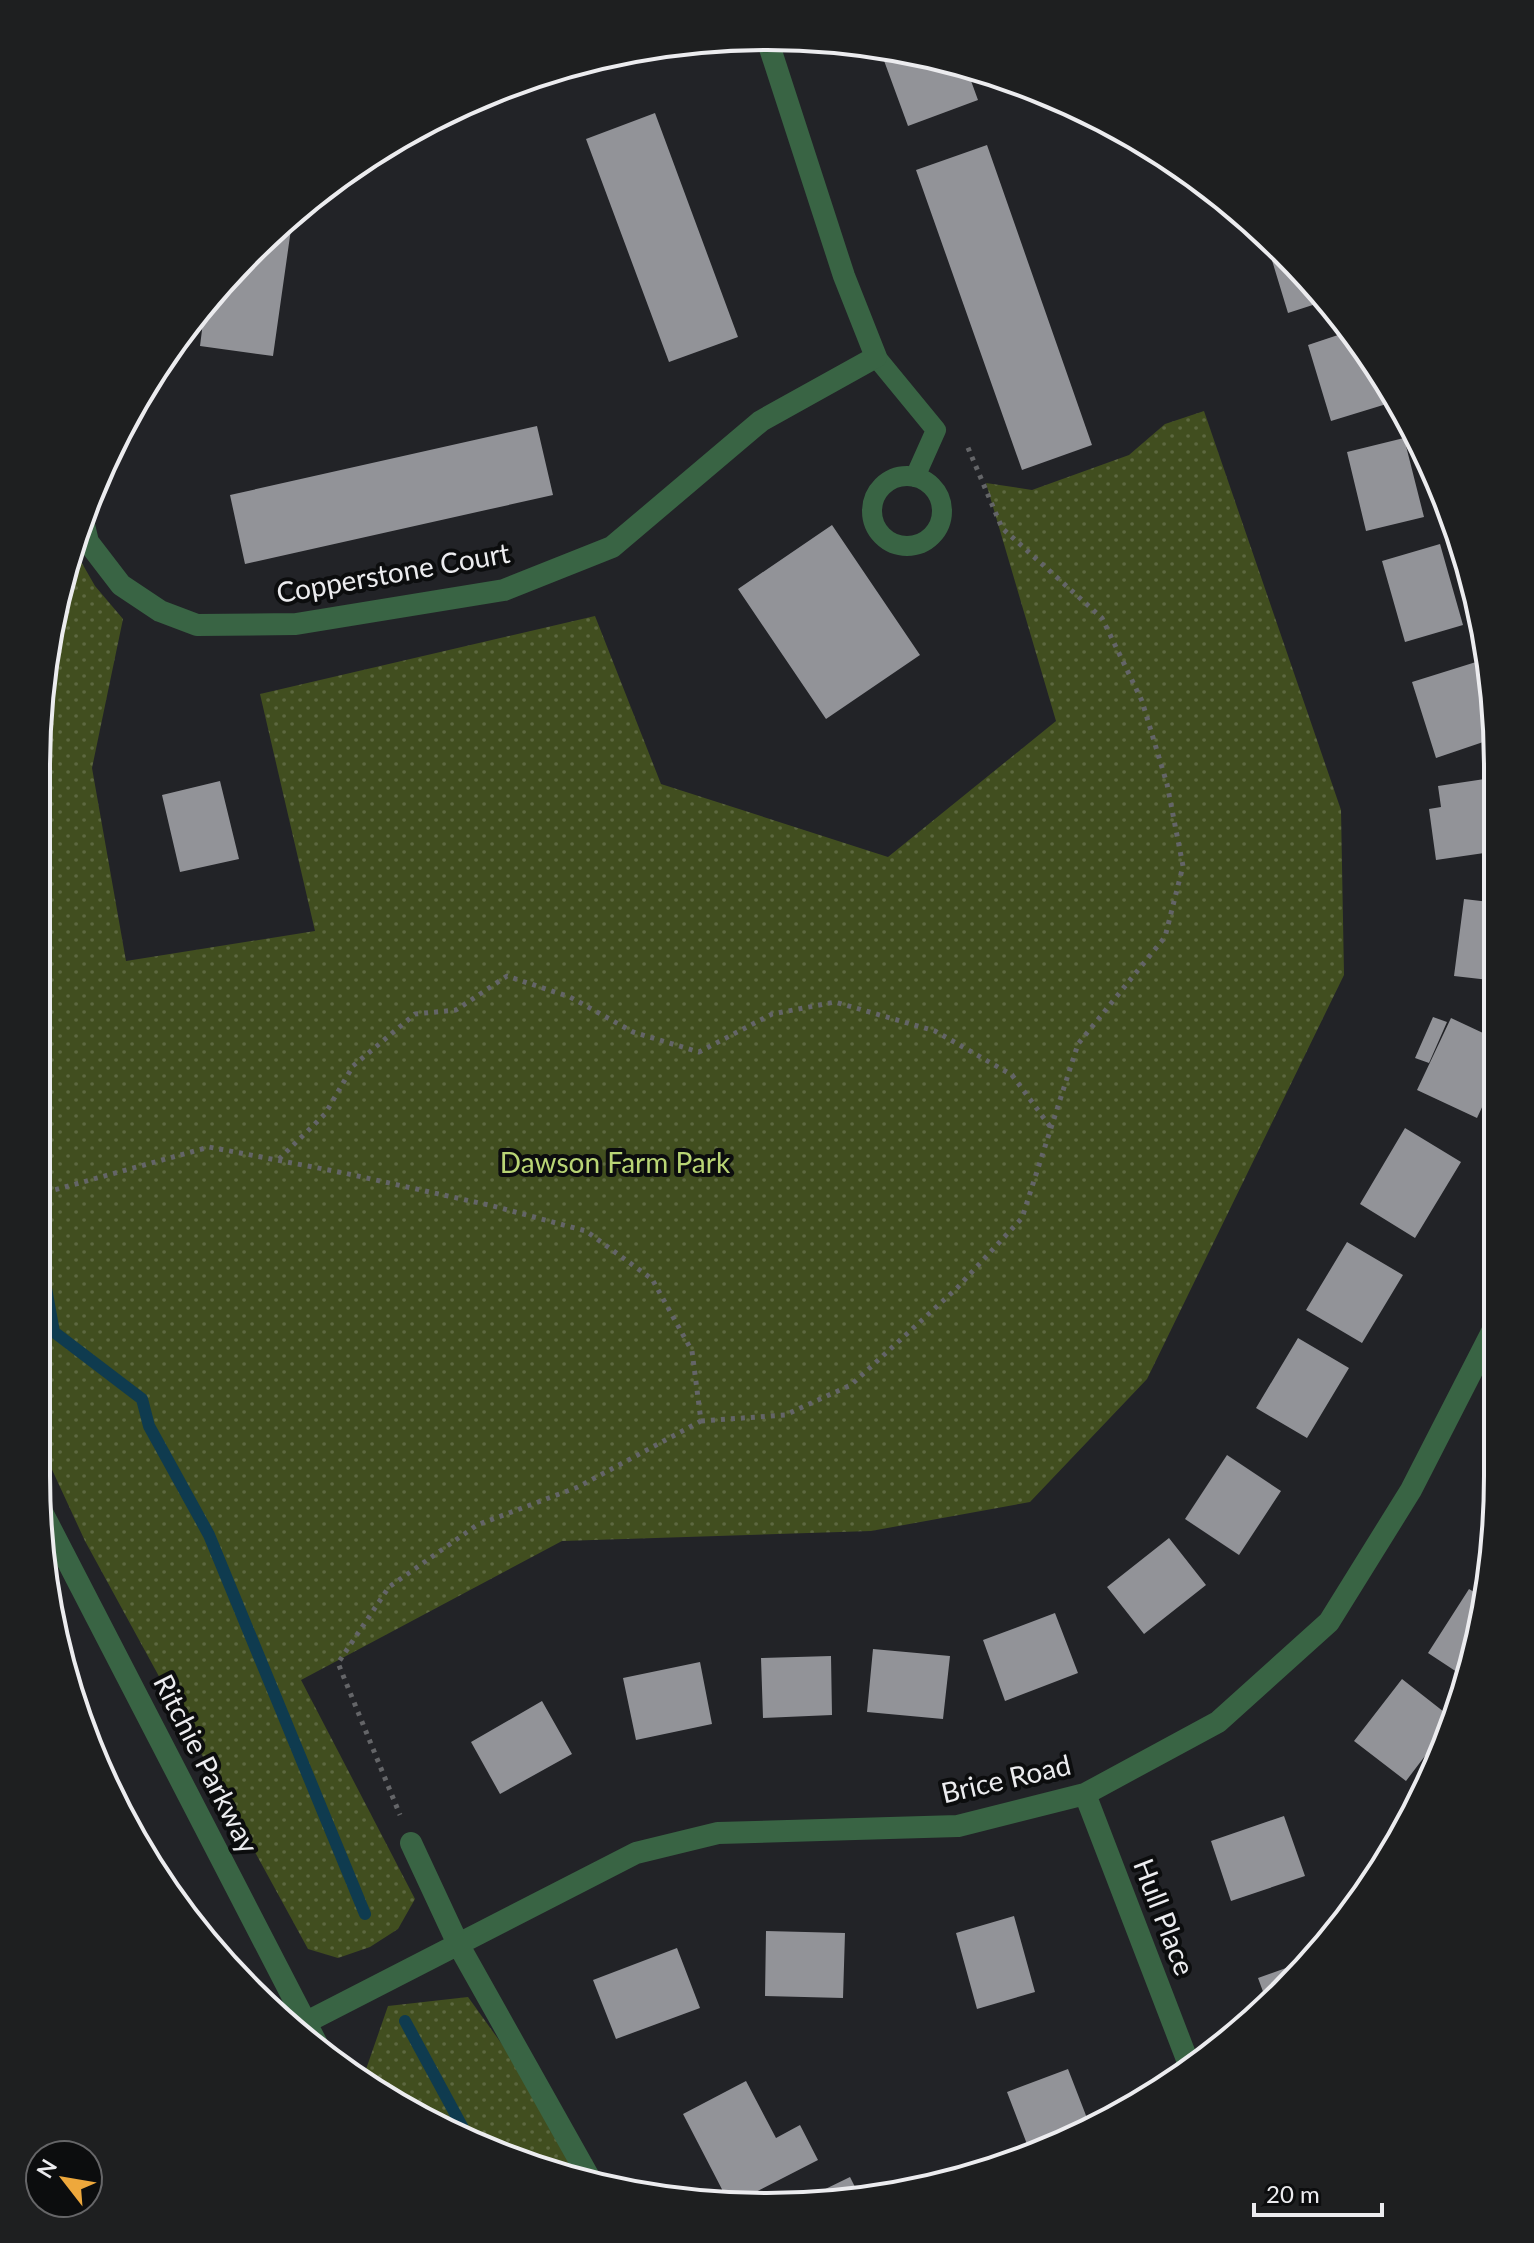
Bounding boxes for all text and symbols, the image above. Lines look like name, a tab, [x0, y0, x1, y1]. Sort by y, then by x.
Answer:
street label: Copperstone Court	[274, 535, 512, 609]
park label: Dawson Farm Park	[500, 1145, 731, 1179]
street label: Ritchie Parkway	[147, 1668, 267, 1859]
street label: Brice Road	[938, 1747, 1074, 1809]
street label: Hull Place	[1127, 1853, 1203, 1980]
north arrow	[24, 2139, 104, 2219]
text: N	[30, 2154, 62, 2183]
scale bar	[1254, 2167, 1382, 2217]
text: 20 m	[1266, 2179, 1320, 2208]

